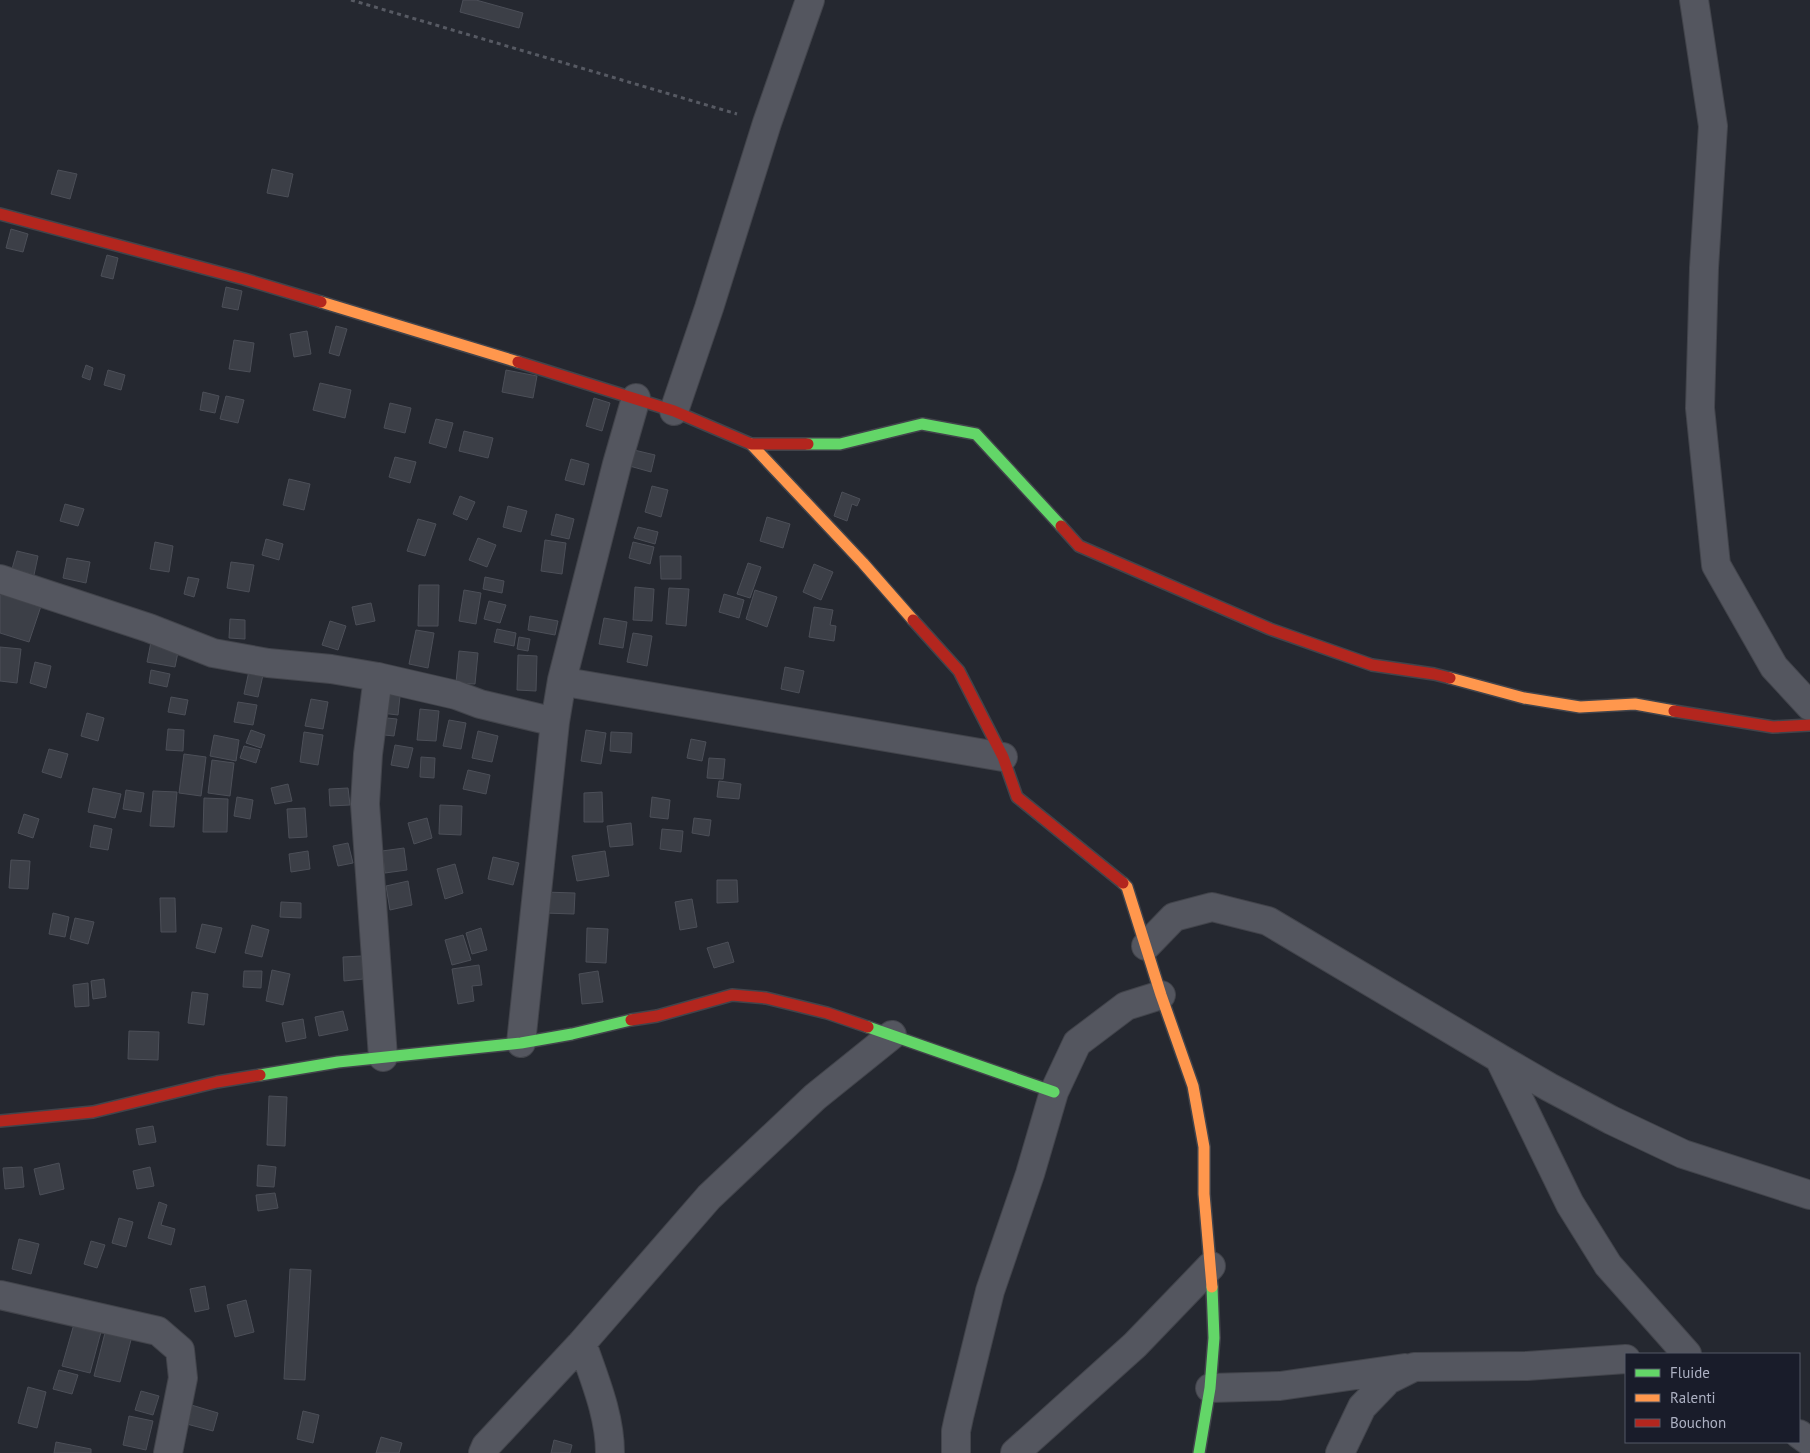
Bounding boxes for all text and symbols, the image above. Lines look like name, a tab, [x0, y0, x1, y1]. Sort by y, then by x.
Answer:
legend	[1625, 1353, 1800, 1443]
text: Fluide	[1670, 1363, 1710, 1382]
text: Ralenti	[1670, 1388, 1716, 1407]
text: Bouchon	[1670, 1413, 1726, 1432]

